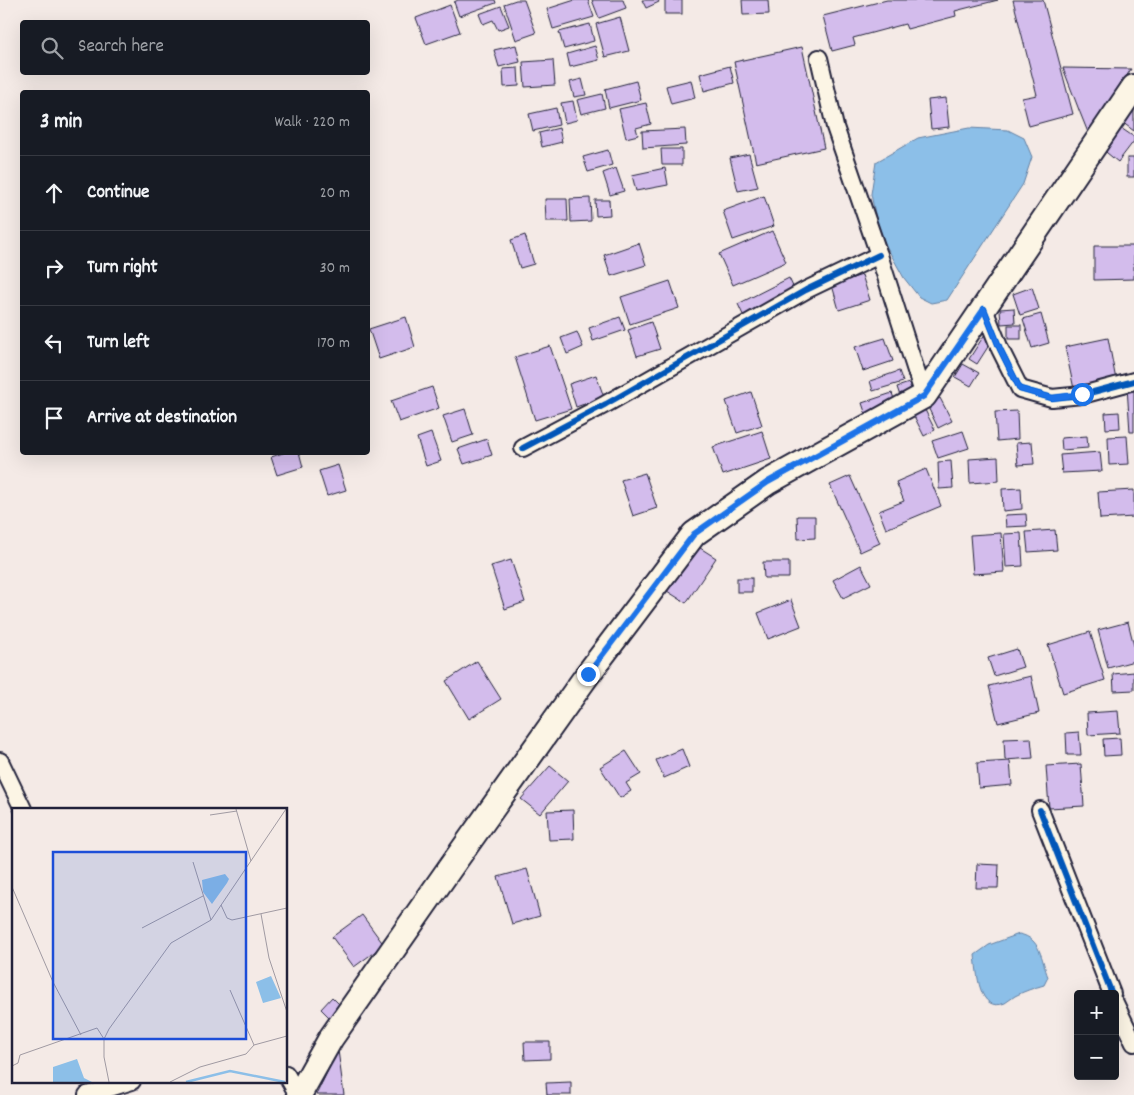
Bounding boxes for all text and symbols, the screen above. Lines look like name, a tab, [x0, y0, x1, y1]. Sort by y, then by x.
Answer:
search box	[20, 20, 370, 75]
icon: search	[38, 34, 66, 62]
text: Search here	[78, 34, 164, 61]
text: 3 min	[40, 108, 82, 138]
text: Walk · 220 m	[275, 111, 350, 134]
icon: ahead	[40, 179, 68, 207]
text: Continue	[87, 180, 149, 207]
text: 20 m	[320, 182, 350, 205]
icon: right	[40, 254, 68, 282]
text: Turn right	[87, 255, 158, 282]
text: 30 m	[320, 257, 350, 280]
icon: left	[40, 329, 68, 357]
text: Turn left	[87, 330, 150, 357]
text: 170 m	[317, 332, 350, 355]
route start	[1071, 383, 1094, 406]
icon: arrive	[40, 404, 68, 432]
text: Arrive at destination	[87, 405, 237, 432]
route end	[577, 663, 600, 686]
inset map	[12, 808, 288, 1082]
map controls	[1074, 990, 1119, 1080]
button: +	[1074, 990, 1119, 1035]
button: −	[1074, 1035, 1119, 1080]

